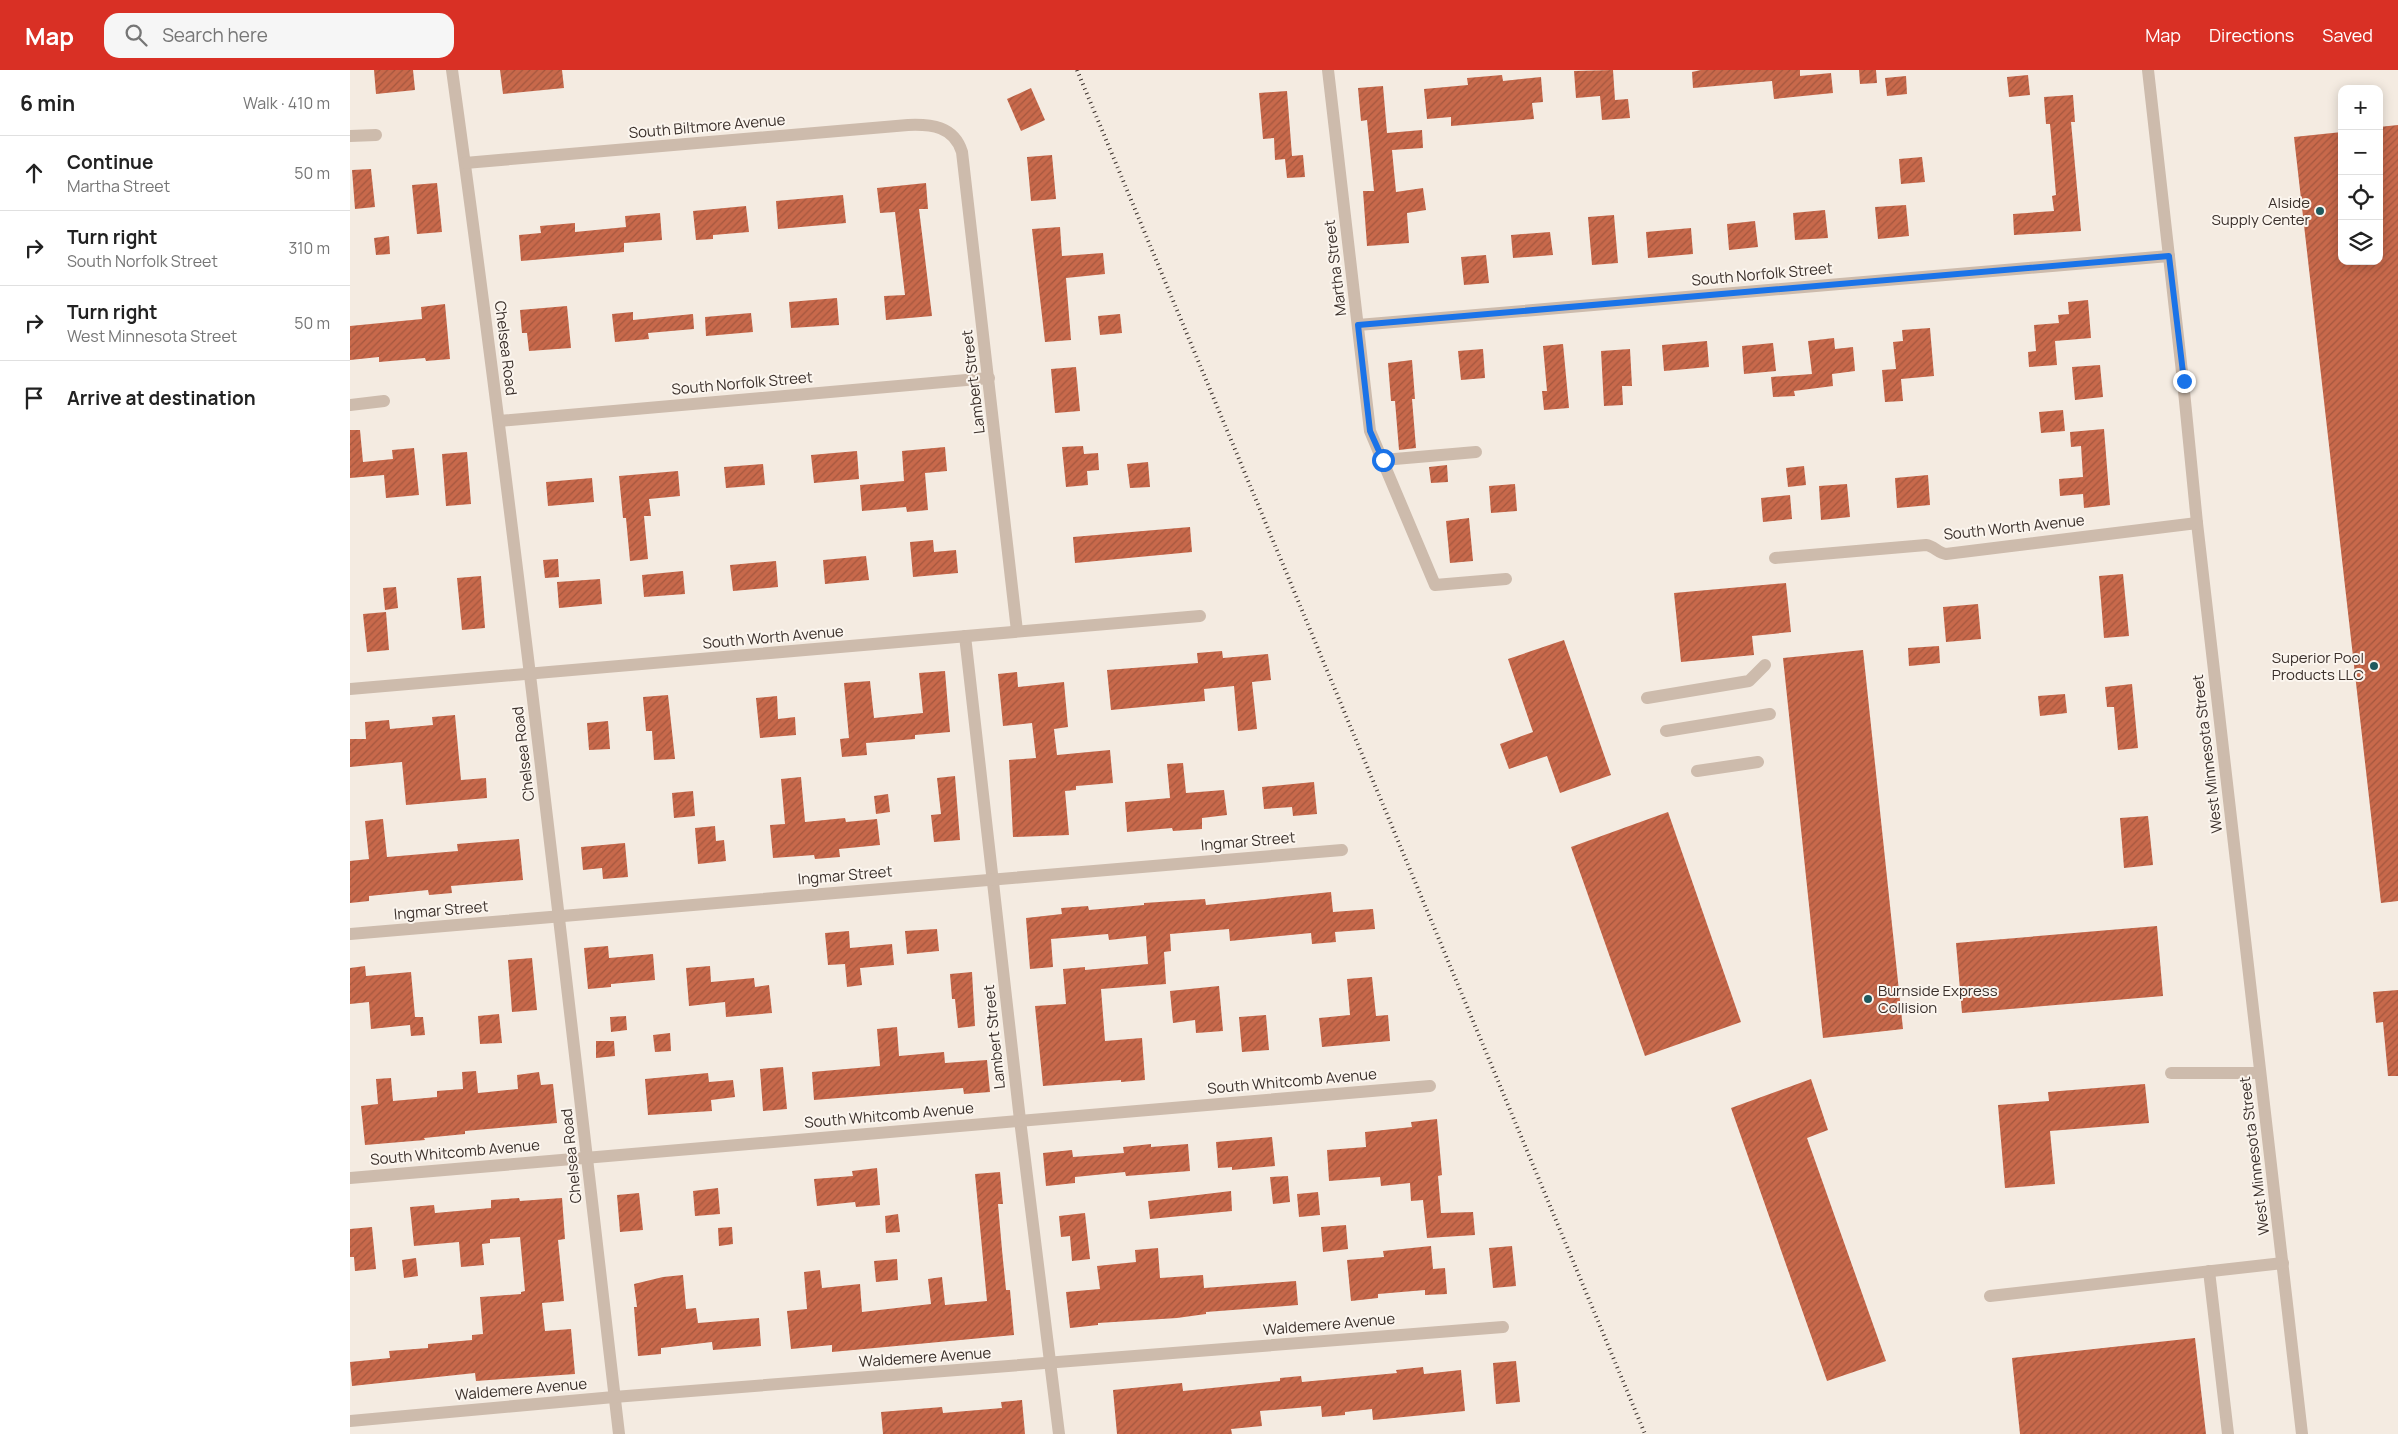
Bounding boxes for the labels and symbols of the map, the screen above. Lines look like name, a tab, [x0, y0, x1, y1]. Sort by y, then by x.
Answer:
street label: South Biltmore Avenue	[628, 109, 786, 143]
place label: Alside Supply Center	[2212, 192, 2311, 230]
marker: Alside Supply Center	[2314, 205, 2326, 217]
street label: Martha Street	[1319, 219, 1351, 317]
street label: South Norfolk Street	[1691, 257, 1833, 291]
street label: Chelsea Road	[490, 299, 522, 397]
street label: Lambert Street	[956, 329, 990, 435]
street label: South Norfolk Street	[671, 366, 813, 400]
route end	[2173, 370, 2196, 393]
route start	[1372, 449, 1395, 472]
street label: South Worth Avenue	[1942, 509, 2086, 545]
street label: South Worth Avenue	[702, 620, 845, 654]
place label: Superior Pool Products LLC	[2272, 647, 2364, 685]
marker: Superior Pool Products LLC	[2368, 660, 2380, 672]
street label: West Minnesota Street	[2187, 674, 2227, 834]
street label: Chelsea Road	[507, 705, 539, 803]
street label: Ingmar Street	[1200, 826, 1296, 856]
street label: Ingmar Street	[797, 860, 893, 890]
street label: Ingmar Street	[393, 895, 489, 925]
place label: Burnside Express Collision	[1878, 980, 1998, 1018]
street label: Lambert Street	[978, 984, 1010, 1090]
marker: Burnside Express Collision	[1862, 993, 1874, 1005]
street label: South Whitcomb Avenue	[1206, 1063, 1378, 1099]
street label: West Minnesota Street	[2234, 1076, 2274, 1236]
street label: South Whitcomb Avenue	[803, 1097, 975, 1133]
street label: Chelsea Road	[556, 1108, 586, 1204]
street label: South Whitcomb Avenue	[369, 1134, 541, 1170]
street label: Waldemere Avenue	[1262, 1308, 1396, 1340]
street label: Waldemere Avenue	[858, 1342, 992, 1372]
street label: Waldemere Avenue	[454, 1373, 588, 1405]

